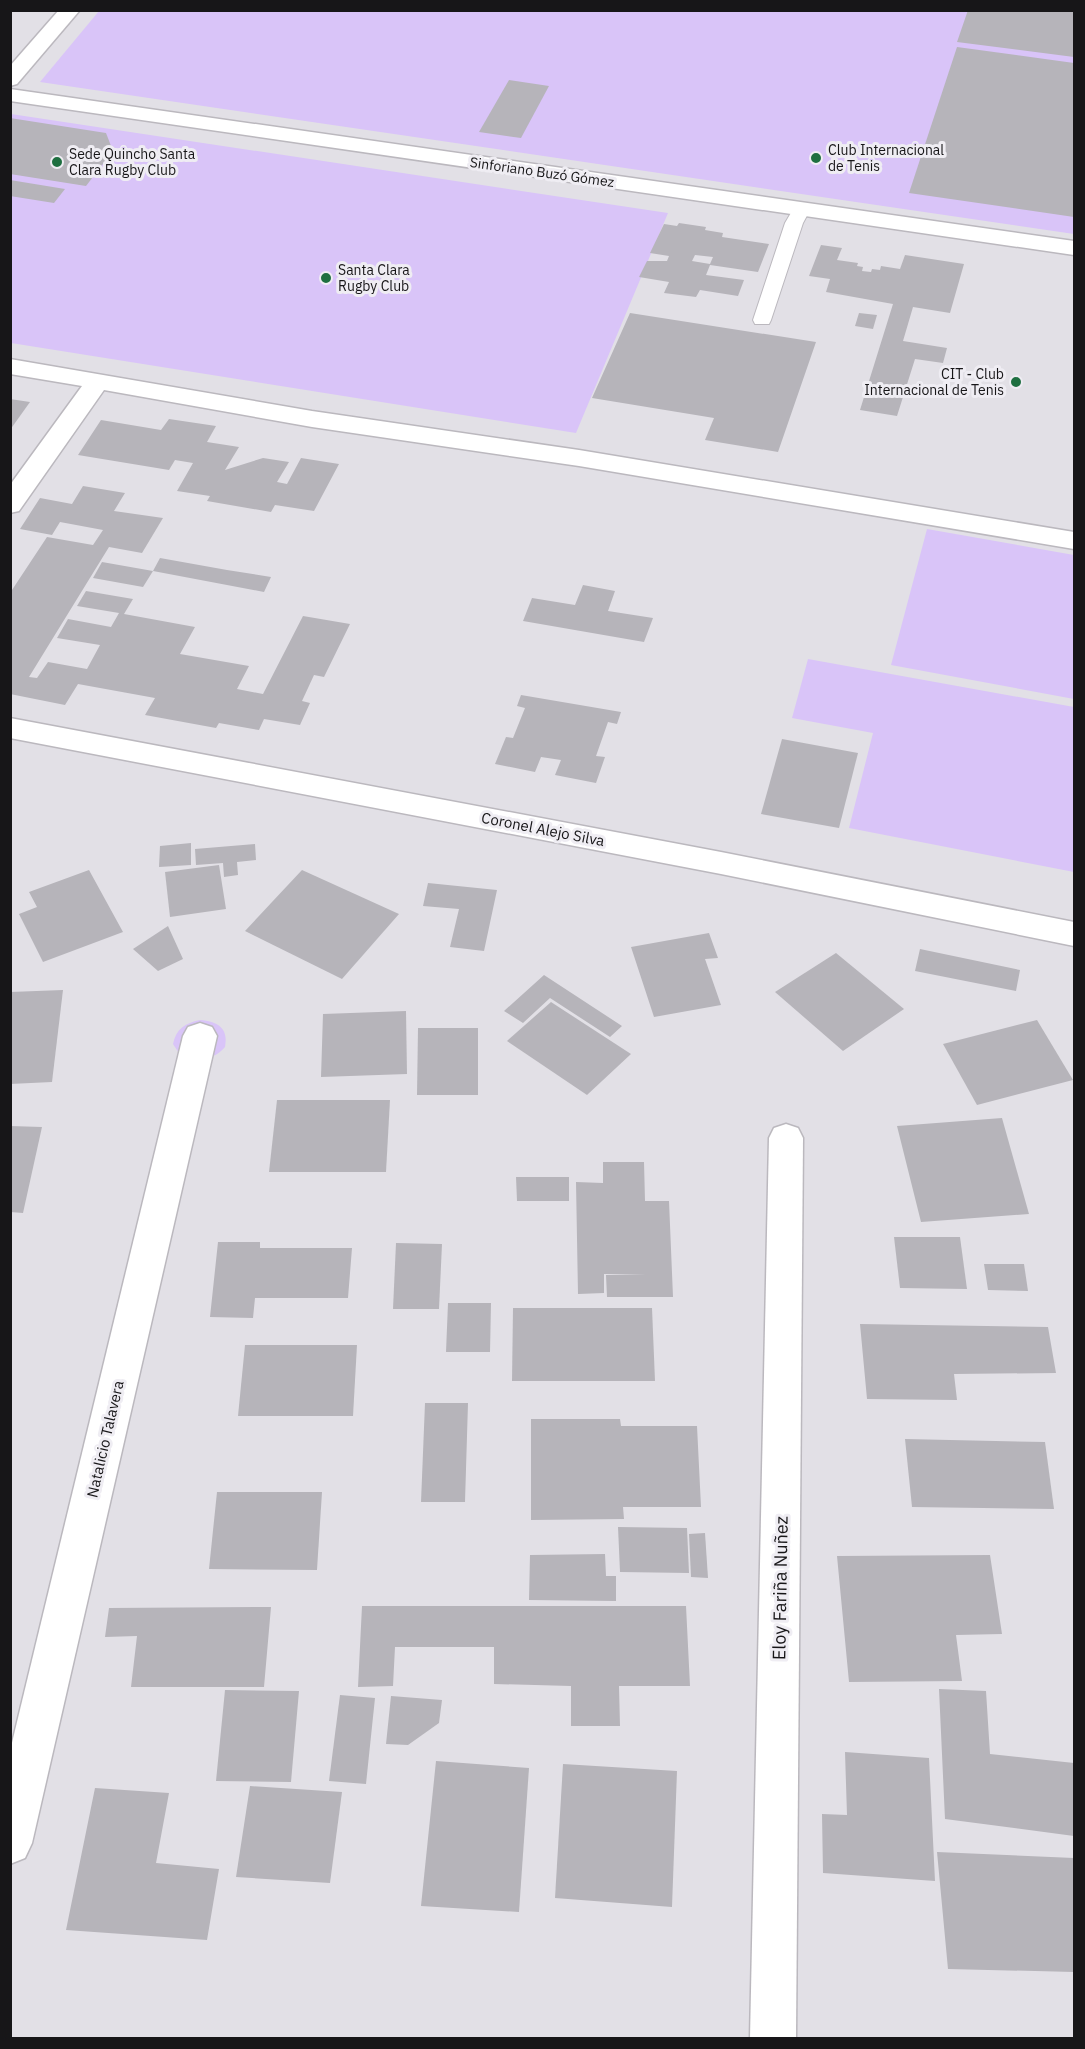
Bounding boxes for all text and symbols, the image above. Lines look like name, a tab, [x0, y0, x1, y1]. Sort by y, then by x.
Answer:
place label: Club Internacional de Tenis	[828, 141, 944, 175]
place label: Sede Quincho Santa Clara Rugby Club	[69, 145, 196, 179]
marker: Club Internacional de Tenis	[809, 151, 823, 165]
street label: Sinforiano Buzó Gómez	[469, 153, 616, 191]
marker: Sede Quincho Santa Clara Rugby Club	[50, 155, 64, 169]
place label: Santa Clara Rugby Club	[338, 261, 410, 295]
marker: Santa Clara Rugby Club	[319, 271, 333, 285]
place label: CIT - Club Internacional de Tenis	[864, 365, 1004, 399]
marker: CIT - Club Internacional de Tenis	[1009, 375, 1023, 389]
street label: Coronel Alejo Silva	[480, 808, 606, 850]
street label: Natalicio Talavera	[82, 1379, 128, 1499]
street label: Eloy Fariña Nuñez	[767, 1516, 793, 1660]

